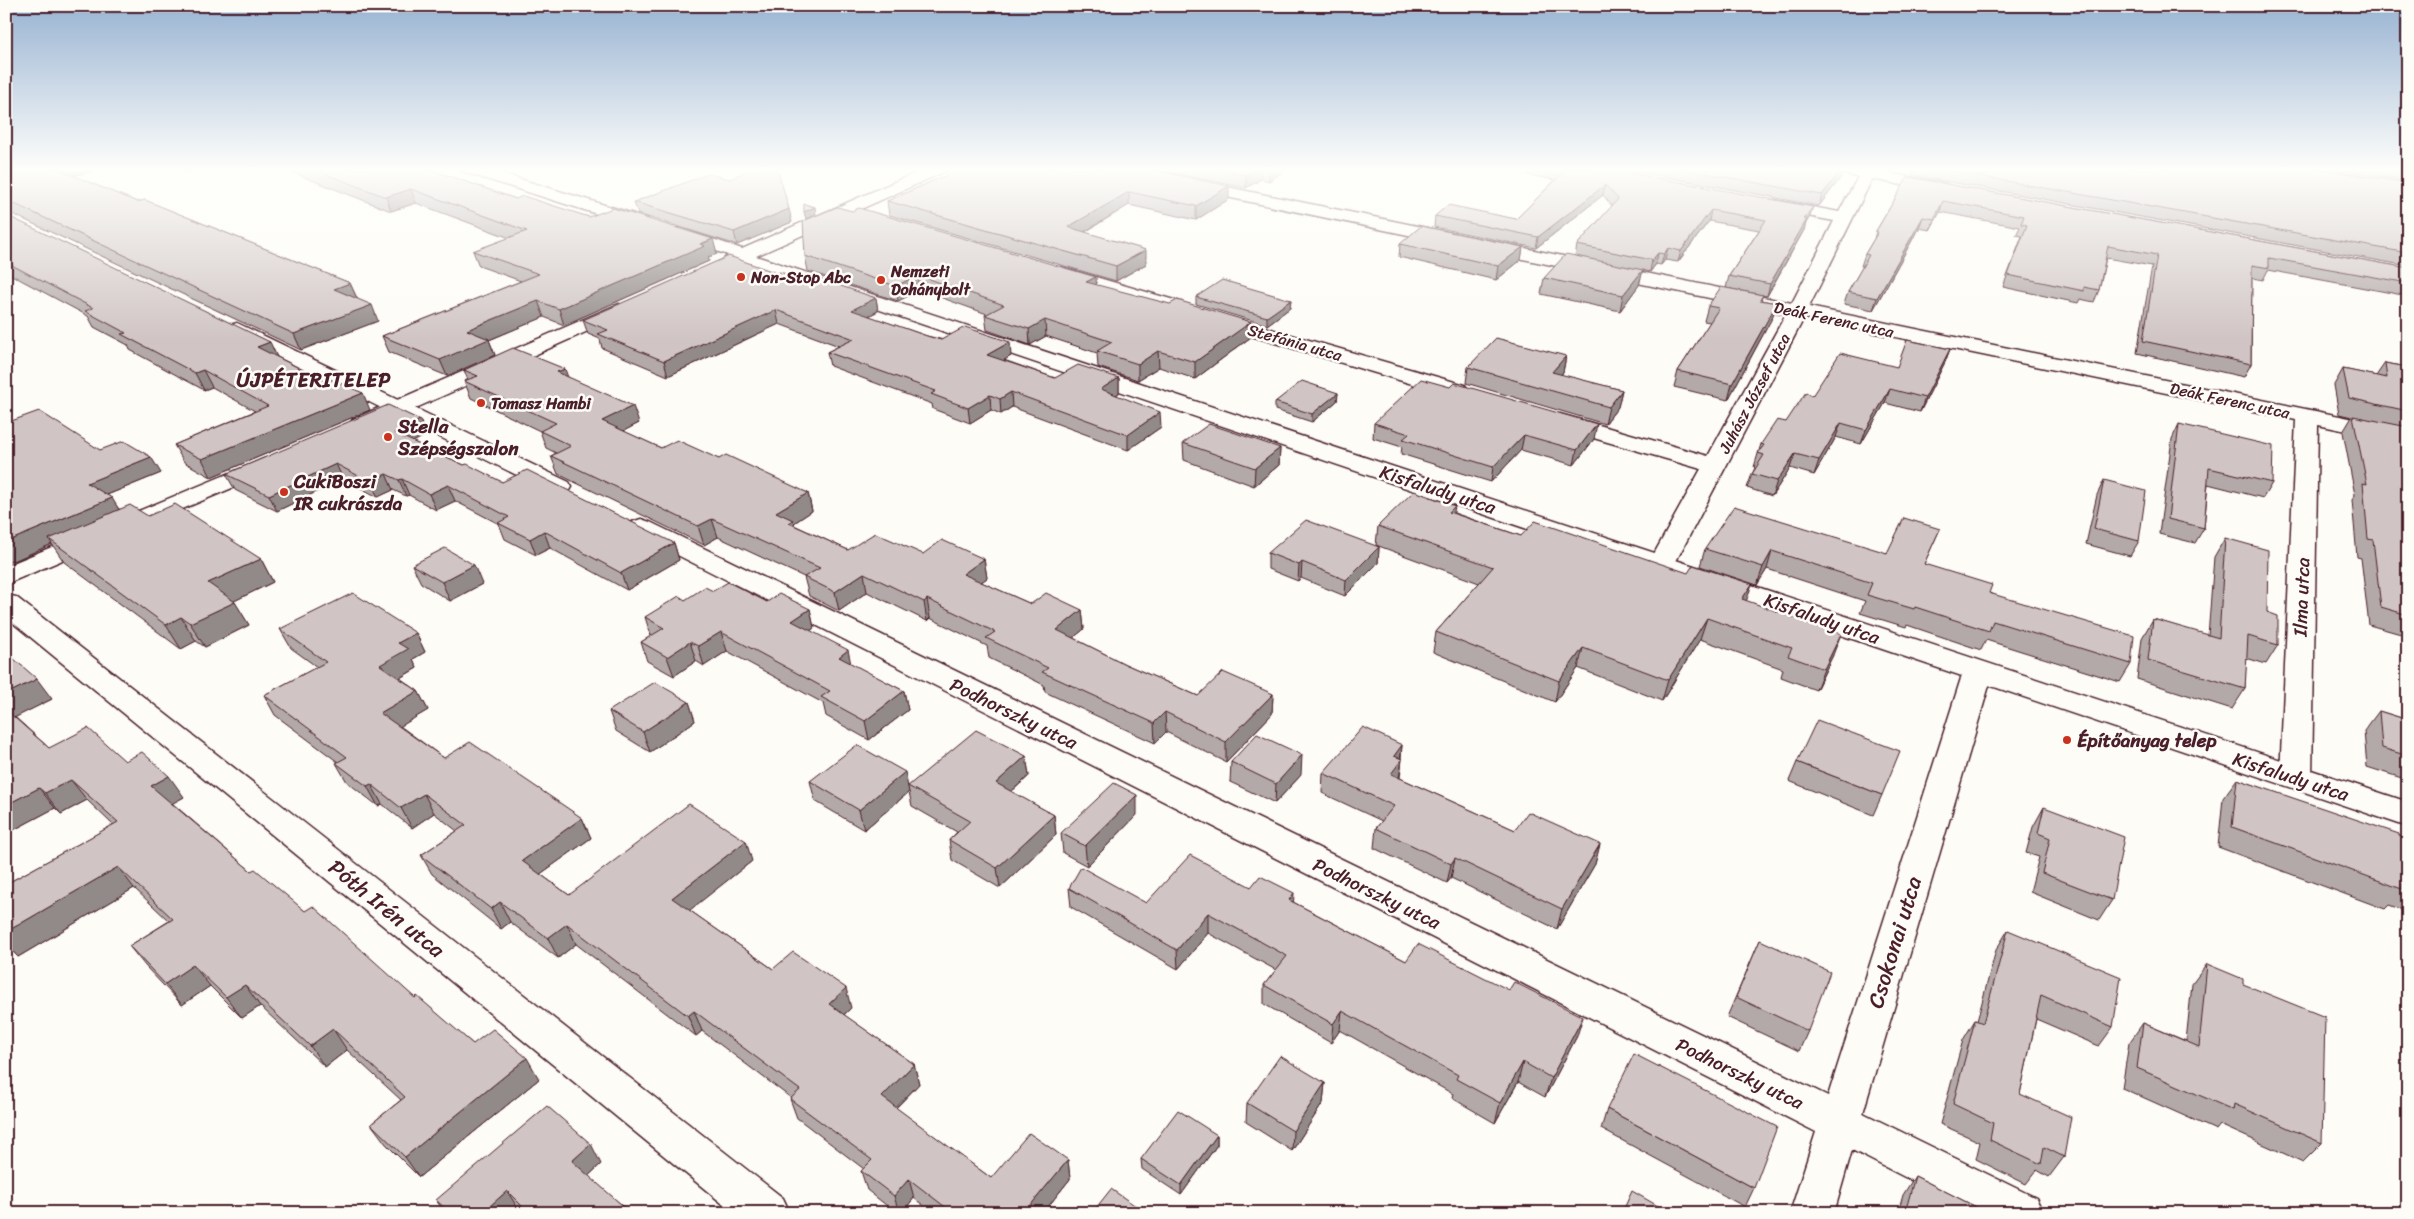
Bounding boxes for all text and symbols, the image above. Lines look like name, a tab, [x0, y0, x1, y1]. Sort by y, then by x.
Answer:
place label: Nemzeti Dohánybolt	[890, 257, 971, 304]
place label: Non-Stop Abc	[750, 263, 851, 292]
marker: Non-Stop Abc	[735, 271, 747, 283]
marker: Nemzeti Dohánybolt	[875, 274, 887, 286]
street label: Deák Ferenc utca	[1771, 293, 1898, 347]
street label: Stefánia utca	[1244, 315, 1346, 370]
street label: Juhász József utca	[1710, 328, 1798, 460]
district label: ÚJPÉTERITELEP	[237, 363, 391, 398]
street label: Deák Ferenc utca	[2167, 374, 2294, 428]
place label: Tomasz Hambi	[491, 389, 592, 418]
marker: Tomasz Hambi	[475, 397, 487, 409]
place label: Stella Szépségszalon	[397, 410, 519, 465]
marker: Stella Szépségszalon	[382, 431, 394, 443]
street label: Kisfaludy utca	[1375, 455, 1501, 524]
place label: CukiBoszi IR cukrászda	[293, 465, 403, 520]
marker: CukiBoszi IR cukrászda	[278, 486, 290, 498]
street label: Ilma utca	[2284, 557, 2319, 638]
street label: Kisfaludy utca	[1759, 583, 1885, 654]
street label: Podhorszky utca	[944, 668, 1084, 759]
place label: Építőanyag telep	[2077, 724, 2218, 757]
marker: Építőanyag telep	[2061, 734, 2073, 746]
street label: Kisfaludy utca	[2228, 742, 2354, 811]
street label: Podhorszky utca	[1307, 848, 1447, 939]
street label: Póth Irén utca	[319, 849, 455, 969]
street label: Csokonai utca	[1856, 871, 1933, 1013]
street label: Podhorszky utca	[1670, 1028, 1810, 1119]

